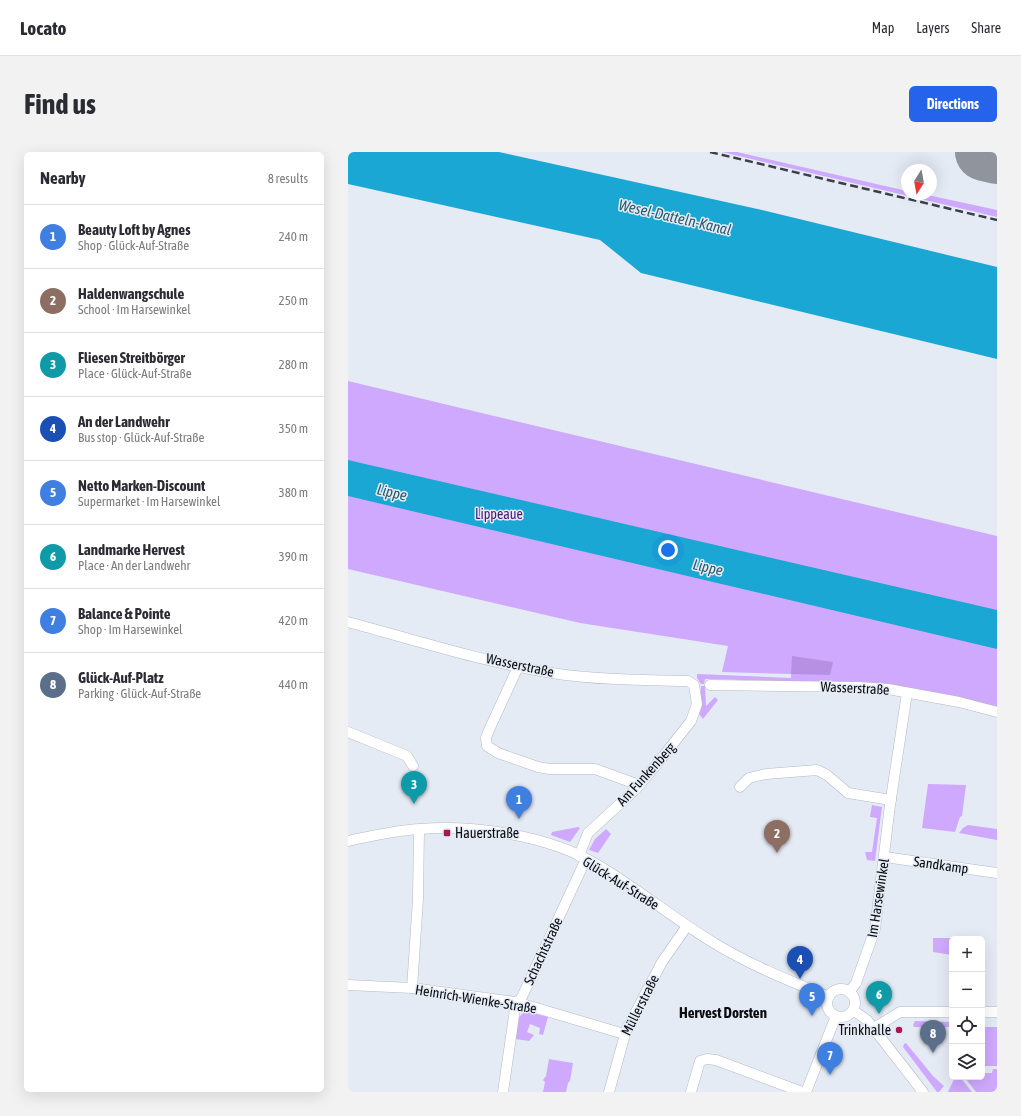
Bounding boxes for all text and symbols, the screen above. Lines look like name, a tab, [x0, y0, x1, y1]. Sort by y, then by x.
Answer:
text: Locato	[20, 17, 66, 39]
text: Map	[872, 20, 894, 36]
text: Layers	[916, 20, 949, 36]
text: Share	[971, 20, 1001, 36]
button: Directions	[909, 86, 997, 122]
text: Find us	[24, 88, 96, 120]
north arrow	[901, 164, 937, 200]
text: Nearby	[40, 168, 86, 188]
text: 8 results	[268, 171, 308, 186]
water label: Wesel-Datteln-Kanal	[617, 196, 733, 238]
text: Beauty Loft by Agnes	[78, 221, 190, 238]
text: 1	[50, 229, 56, 244]
text: 240 m	[279, 229, 308, 244]
text: Shop · Glück-Auf-Straße	[78, 238, 189, 253]
text: Haldenwangschule	[78, 285, 184, 302]
text: 2	[50, 293, 56, 308]
text: 250 m	[279, 293, 308, 308]
text: School · Im Harsewinkel	[78, 302, 191, 317]
text: Fliesen Streitbörger	[78, 349, 185, 366]
text: 3	[50, 357, 56, 372]
text: 280 m	[279, 357, 308, 372]
text: Place · Glück-Auf-Straße	[78, 366, 192, 381]
text: An der Landwehr	[78, 413, 170, 430]
text: 4	[50, 421, 56, 436]
text: 350 m	[279, 421, 308, 436]
text: Bus stop · Glück-Auf-Straße	[78, 430, 204, 445]
text: Netto Marken-Discount	[78, 477, 205, 494]
water label: Lippe	[375, 480, 409, 504]
text: 5	[50, 485, 56, 500]
text: 380 m	[279, 485, 308, 500]
text: Supermarket · Im Harsewinkel	[78, 494, 220, 509]
park label: Lippeaue	[475, 506, 523, 522]
your location	[658, 540, 678, 560]
text: Landmarke Hervest	[78, 541, 185, 558]
text: 6	[50, 549, 56, 564]
text: 390 m	[279, 549, 308, 564]
water label: Lippe	[691, 555, 725, 579]
text: Place · An der Landwehr	[78, 558, 190, 573]
text: Balance & Pointe	[78, 605, 171, 622]
text: 7	[50, 613, 56, 628]
text: 420 m	[279, 613, 308, 628]
text: Shop · Im Harsewinkel	[78, 622, 183, 637]
street label: Wasserstraße	[485, 650, 555, 680]
text: Glück-Auf-Platz	[78, 669, 164, 686]
text: 8	[50, 677, 56, 692]
text: 440 m	[279, 677, 308, 692]
street label: Wasserstraße	[820, 678, 890, 698]
text: Parking · Glück-Auf-Straße	[78, 686, 201, 701]
street label: Am Funkenberg	[613, 739, 679, 809]
pin: 3	[401, 771, 427, 804]
pin: 1	[506, 786, 532, 819]
pin: 2	[764, 820, 790, 853]
place label: Hauerstraße	[455, 825, 519, 841]
marker: Hauerstraße	[442, 828, 452, 838]
street label: Glück-Auf-Straße	[580, 853, 662, 913]
street label: Sandkamp	[913, 853, 970, 877]
street label: Im Harsewinkel	[864, 857, 892, 939]
street label: Schachtstraße	[520, 915, 566, 987]
map controls	[949, 936, 985, 1080]
button: +	[949, 936, 985, 972]
pin: 4	[787, 946, 813, 979]
street label: Müllerstraße	[618, 972, 662, 1038]
button: −	[949, 972, 985, 1008]
street label: Heinrich-Wienke-Straße	[414, 981, 538, 1017]
pin: 6	[866, 981, 892, 1014]
pin: 5	[799, 983, 825, 1016]
district label: Hervest Dorsten	[679, 1004, 767, 1021]
button: locate	[949, 1008, 985, 1044]
pin: 8	[920, 1020, 946, 1053]
place label: Trinkhalle	[838, 1022, 891, 1038]
marker: Trinkhalle	[894, 1025, 904, 1035]
pin: 7	[817, 1042, 843, 1075]
button: layers	[949, 1044, 985, 1080]

